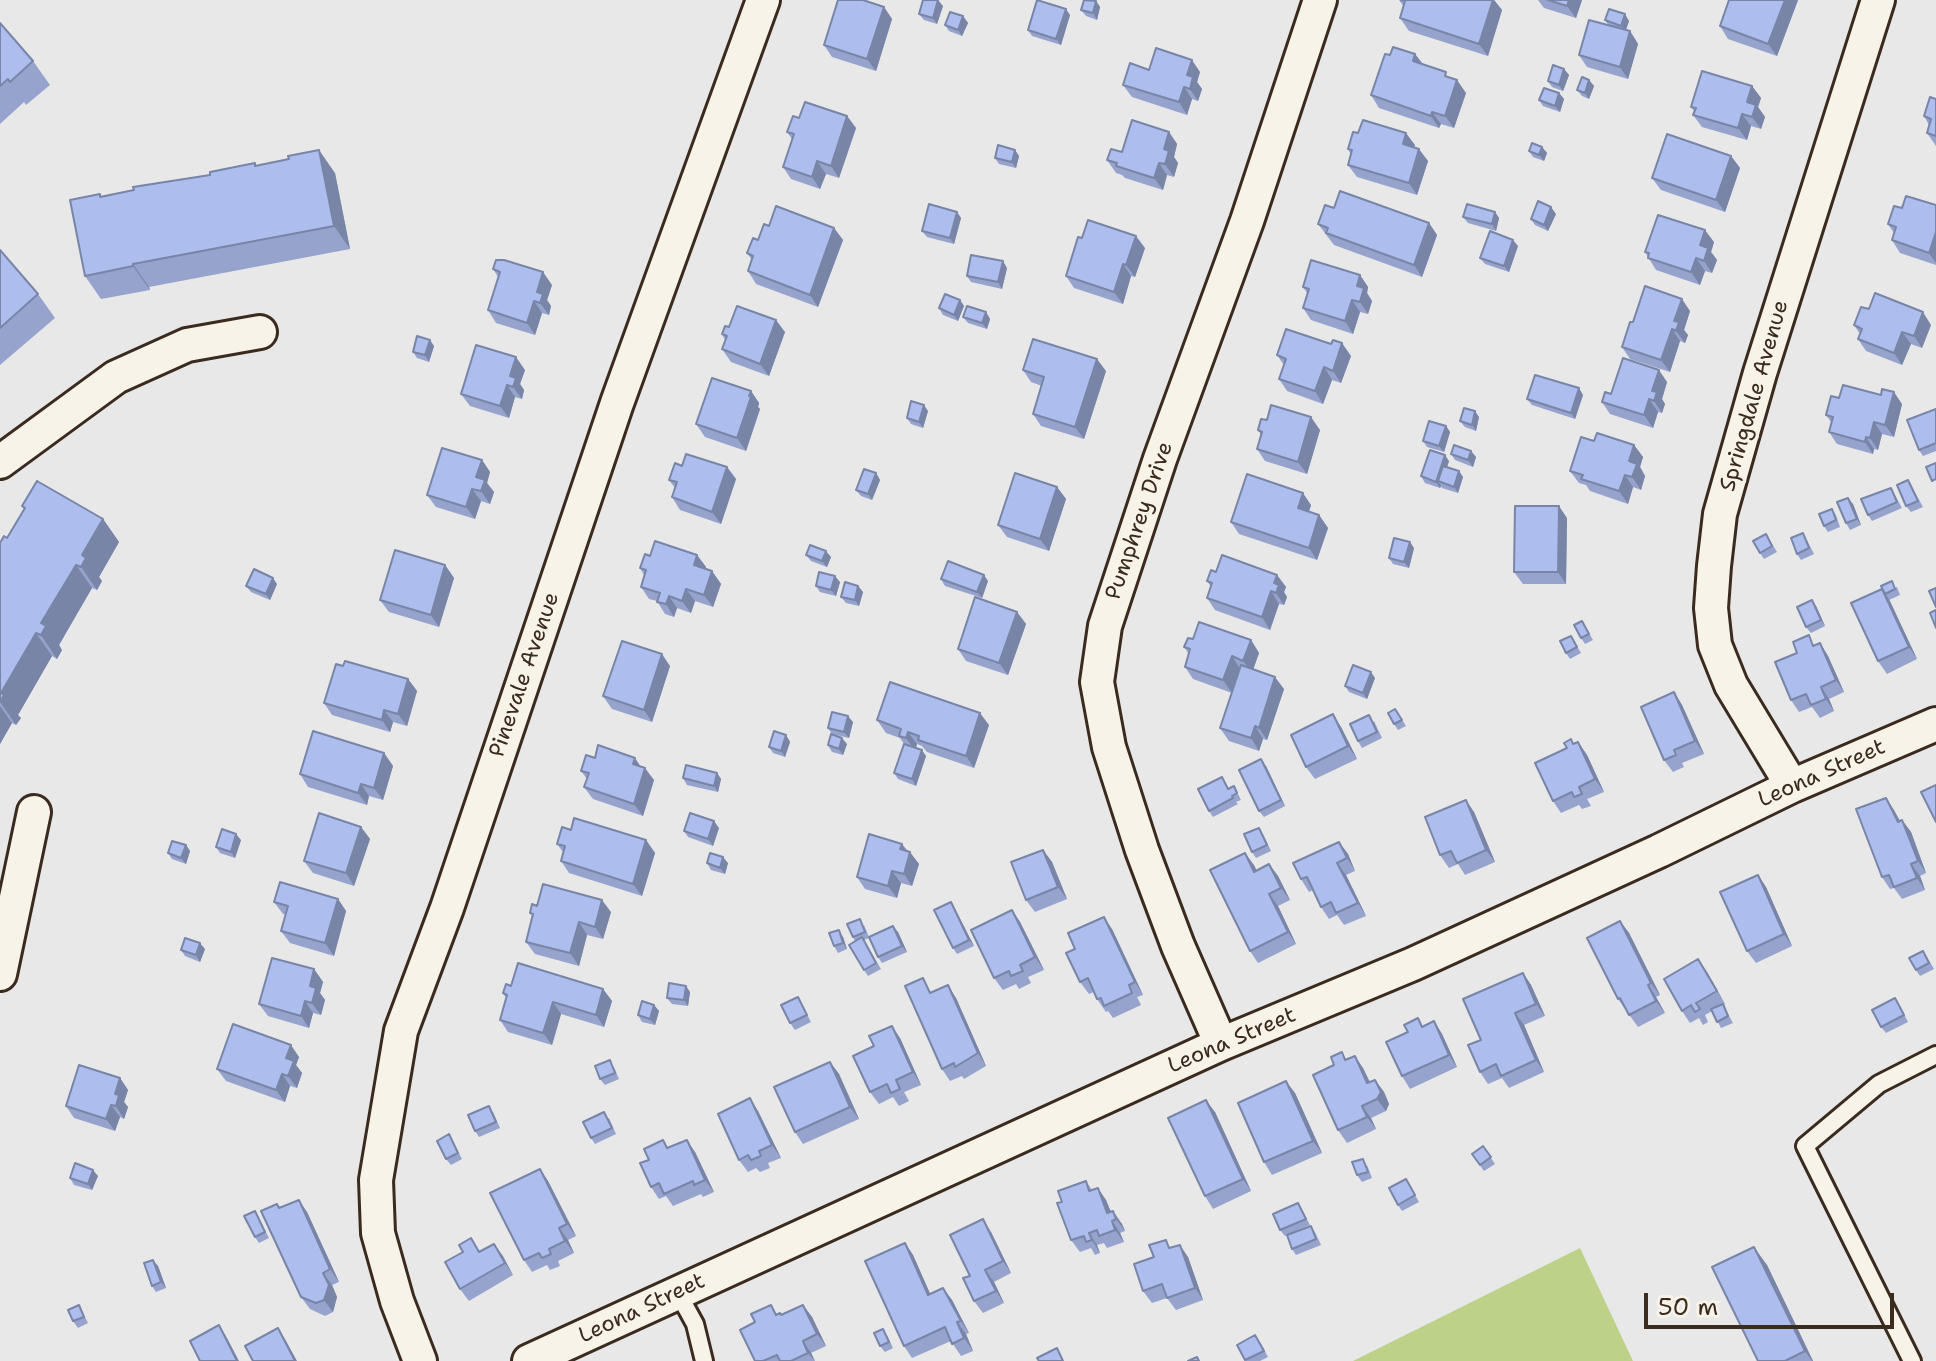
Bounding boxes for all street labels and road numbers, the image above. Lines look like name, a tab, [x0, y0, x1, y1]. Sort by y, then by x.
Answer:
street label: Springdale Avenue	[1715, 297, 1795, 495]
street label: Pumphrey Drive	[1101, 439, 1179, 603]
street label: Pinevale Avenue	[484, 589, 566, 761]
street label: Leona Street	[1754, 734, 1890, 814]
street label: Leona Street	[1164, 1002, 1300, 1080]
street label: Leona Street	[575, 1268, 709, 1350]

